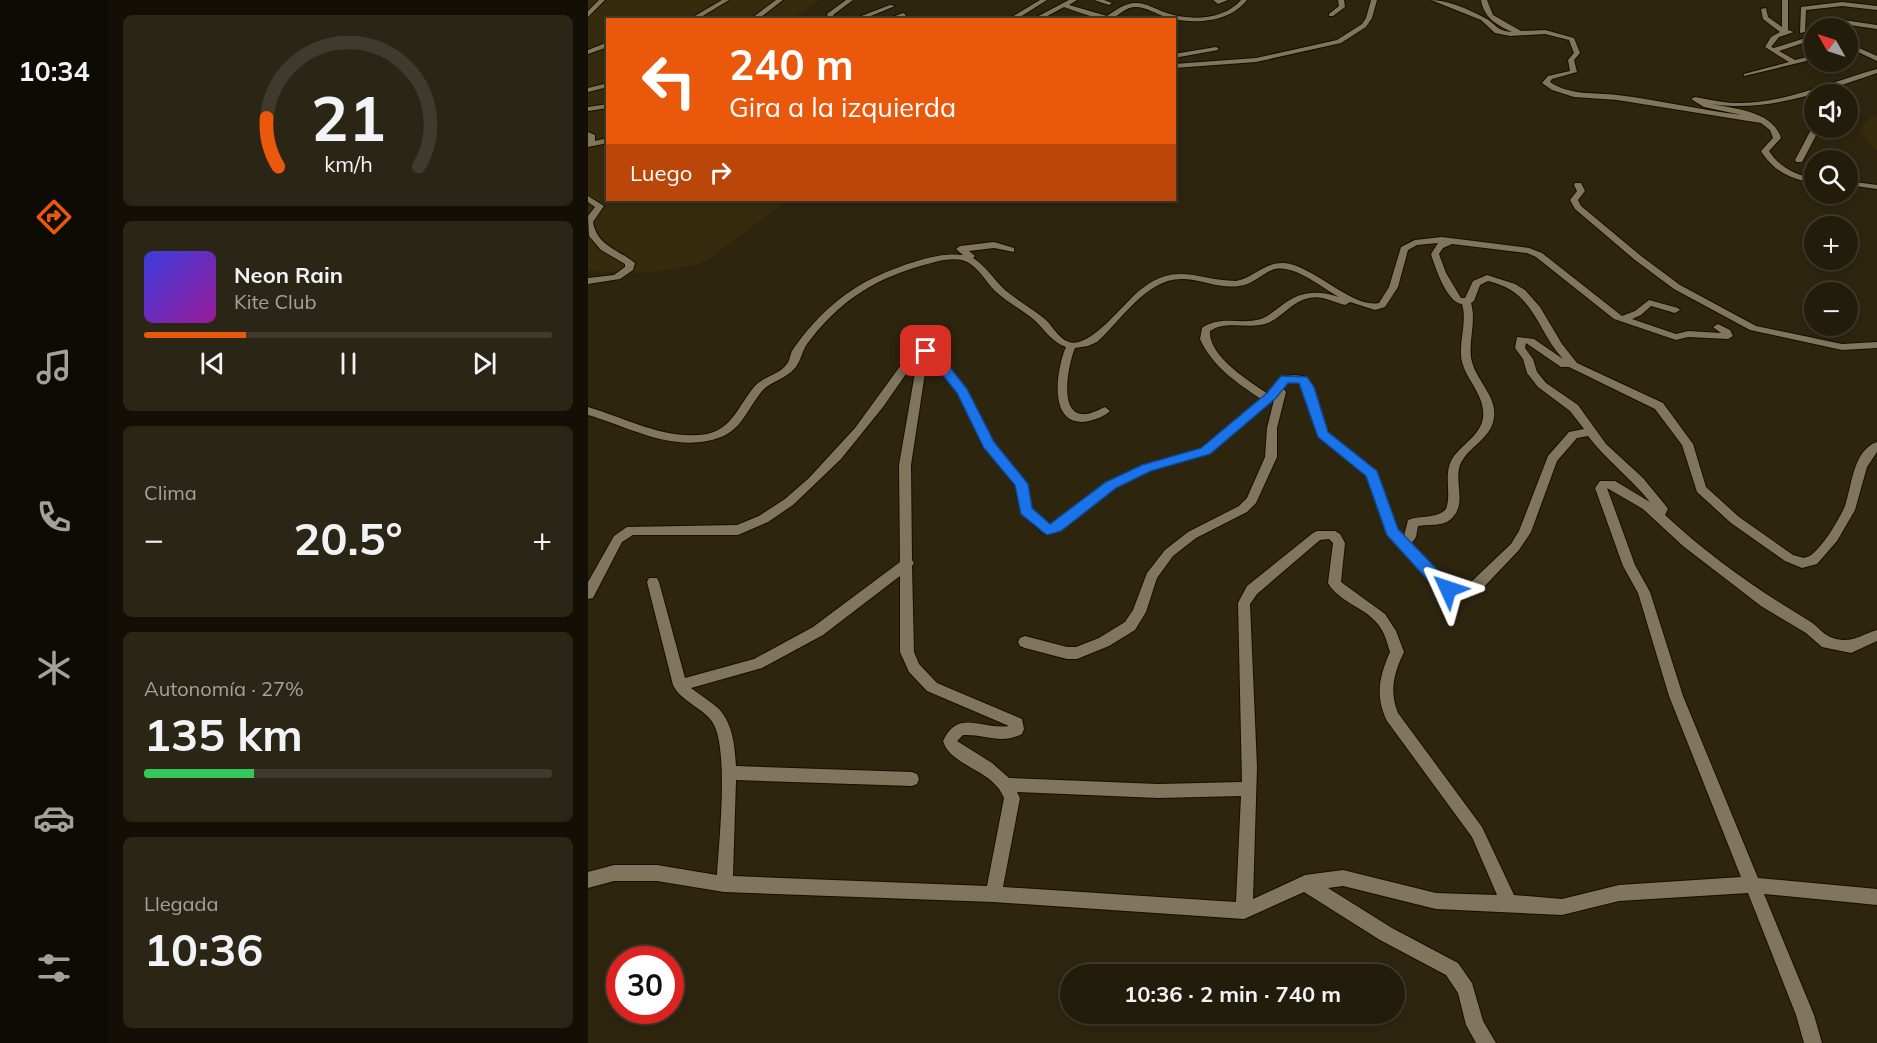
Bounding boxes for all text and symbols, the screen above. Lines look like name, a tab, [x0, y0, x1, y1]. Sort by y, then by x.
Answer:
north arrow	[1804, 18, 1858, 72]
map controls	[1804, 18, 1858, 336]
text: 240 m	[729, 38, 854, 91]
icon: left	[630, 42, 708, 120]
text: 10:34	[18, 54, 90, 88]
text: 21	[311, 78, 385, 157]
button: sound	[1804, 84, 1858, 138]
text: Gira a la izquierda	[729, 90, 956, 124]
button: search	[1804, 150, 1858, 204]
text: km/h	[324, 151, 372, 178]
icon: right	[704, 156, 737, 189]
text: Luego	[630, 159, 692, 187]
icon: directions	[33, 196, 75, 238]
button: +	[1804, 216, 1858, 270]
text: Neon Rain	[234, 261, 343, 289]
button: −	[1804, 282, 1858, 336]
text: Kite Club	[234, 289, 316, 314]
pin	[900, 325, 951, 376]
icon: arrive	[909, 334, 942, 367]
icon: music	[33, 346, 75, 388]
icon: previous	[196, 347, 229, 380]
icon: pause	[332, 347, 365, 380]
icon: next	[468, 347, 501, 380]
text: Clima	[144, 480, 197, 505]
icon: phone	[33, 496, 75, 538]
text: 20.5°	[293, 510, 403, 566]
text: −	[144, 518, 164, 559]
text: +	[532, 518, 552, 559]
position arrow	[1416, 557, 1480, 621]
icon: climate	[33, 647, 75, 689]
text: Autonomía · 27%	[144, 676, 304, 701]
text: 135 km	[144, 706, 303, 762]
icon: car	[33, 797, 75, 839]
text: Llegada	[144, 891, 219, 916]
text: 10:36	[144, 921, 263, 977]
speed limit sign: 30	[606, 946, 684, 1024]
icon: filters	[33, 947, 75, 989]
text: 10:36 · 2 min · 740 m	[1124, 980, 1341, 1008]

